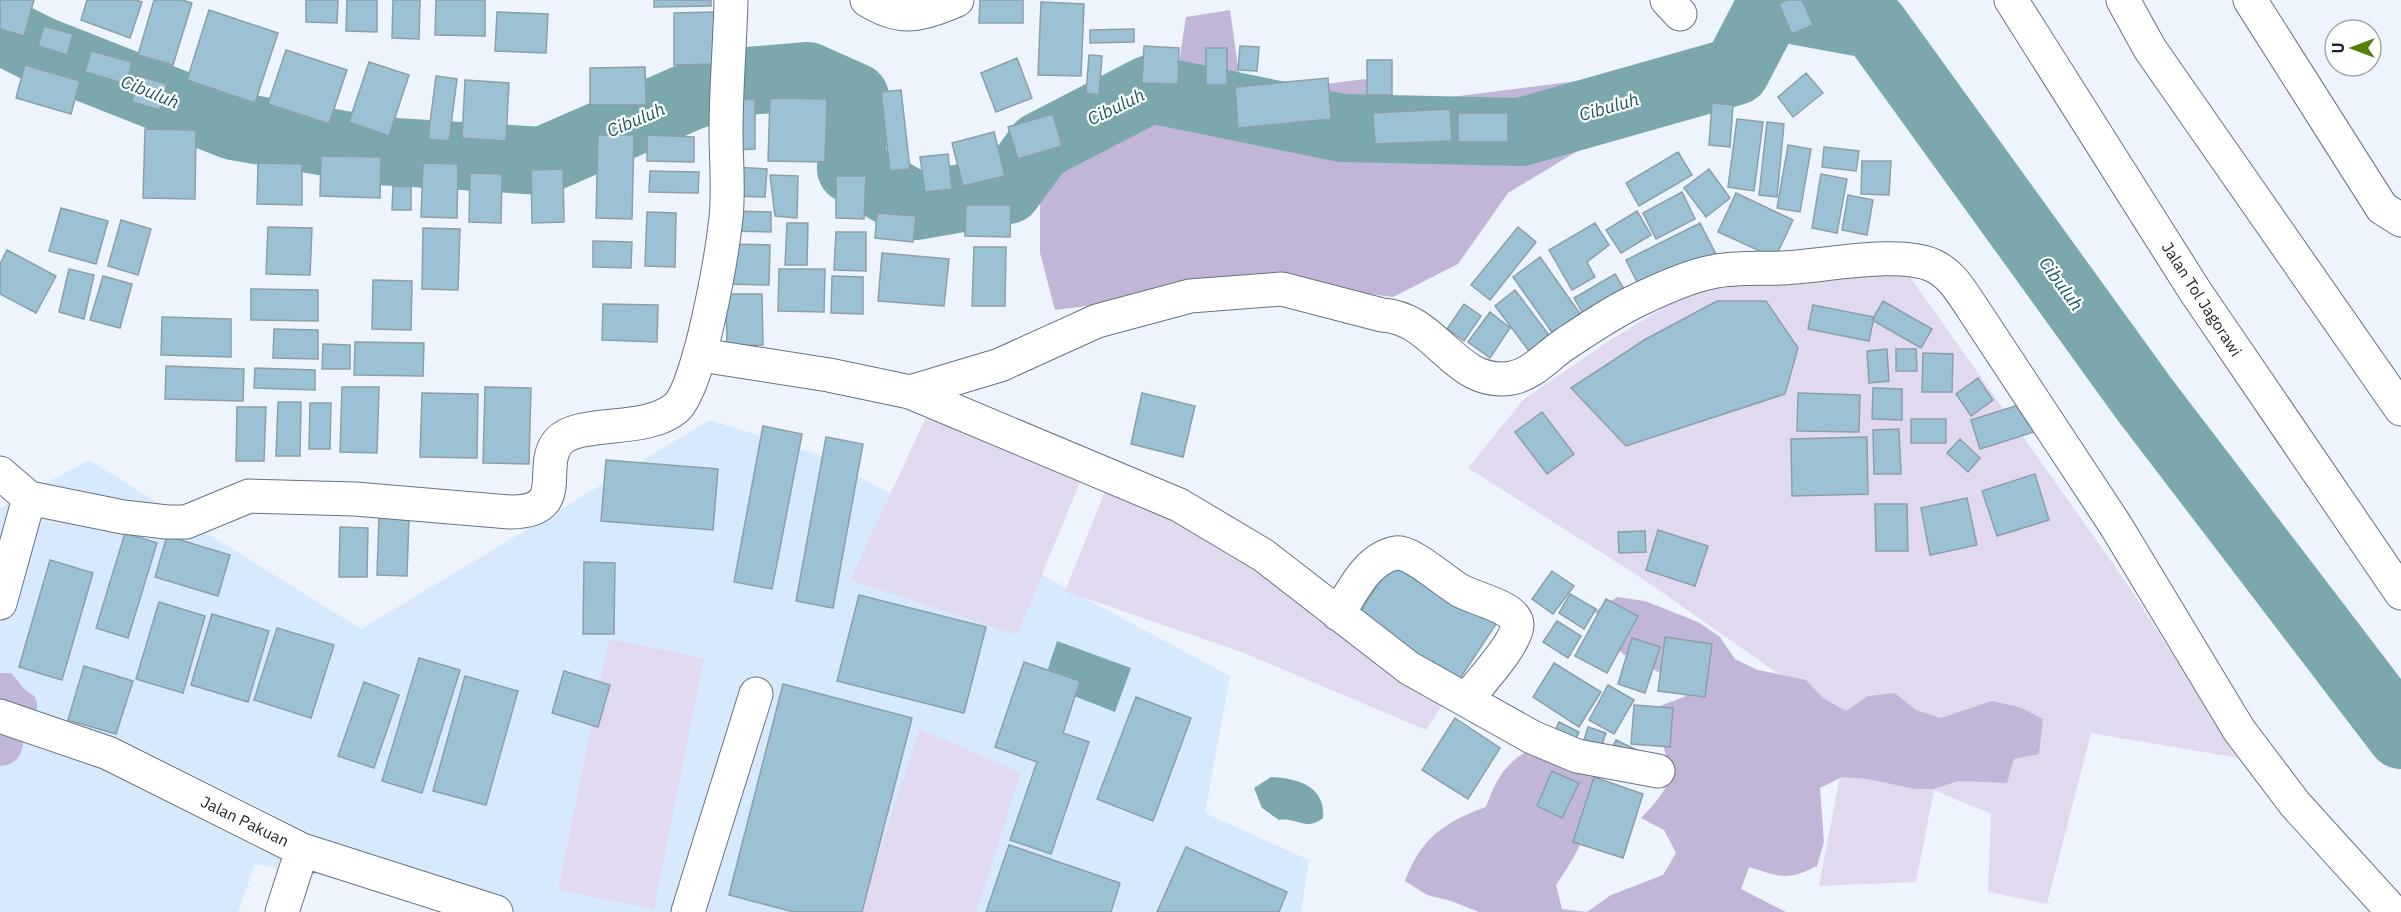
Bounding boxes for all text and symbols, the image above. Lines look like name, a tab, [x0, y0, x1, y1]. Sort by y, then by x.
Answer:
north arrow	[2323, 18, 2383, 78]
text: U	[2328, 42, 2348, 54]
water label: Cibuluh	[118, 69, 183, 114]
water label: Cibuluh	[1083, 83, 1148, 130]
water label: Cibuluh	[1576, 87, 1641, 126]
water label: Cibuluh	[603, 97, 668, 142]
street label: Jalan Tol Jagorawi	[2158, 238, 2246, 360]
water label: Cibuluh	[2034, 252, 2089, 315]
street label: Jalan Pakuan	[198, 791, 292, 851]

